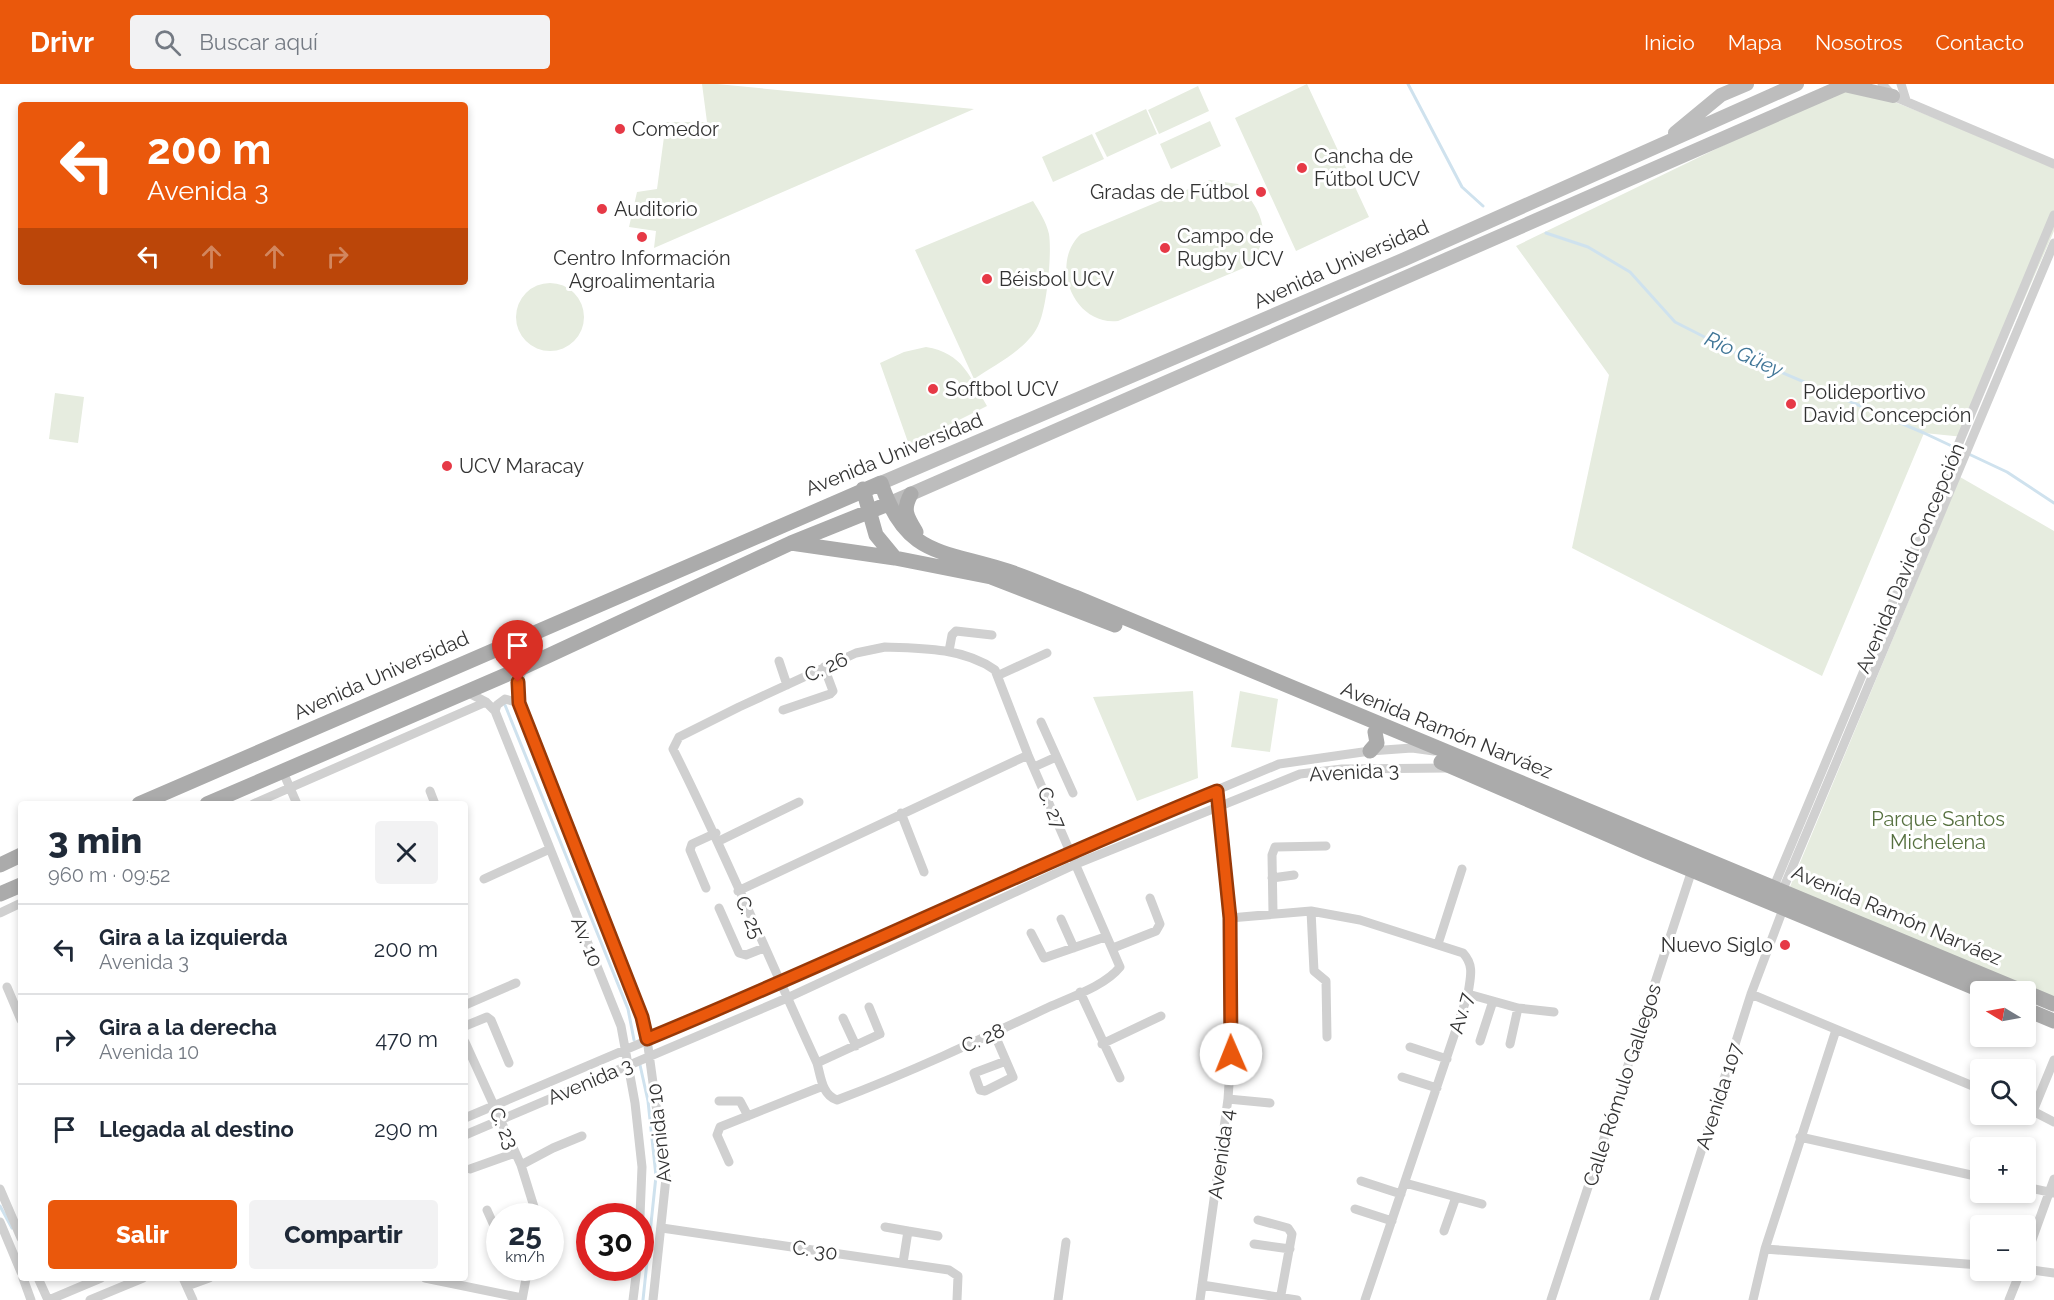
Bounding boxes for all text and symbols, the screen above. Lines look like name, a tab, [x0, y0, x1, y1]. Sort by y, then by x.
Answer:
search box	[130, 15, 550, 69]
text: Drivr	[30, 26, 94, 59]
icon: search	[151, 26, 184, 59]
text: Buscar aquí	[199, 29, 318, 55]
text: Inicio	[1644, 30, 1695, 55]
text: Mapa	[1728, 30, 1782, 55]
text: Nosotros	[1815, 30, 1903, 55]
text: Contacto	[1936, 30, 2024, 55]
place label: Comedor	[632, 117, 719, 141]
marker: Comedor	[613, 122, 627, 136]
text: 200 m	[147, 125, 271, 174]
icon: left	[48, 126, 126, 204]
place label: Cancha de Fútbol UCV	[1314, 144, 1420, 191]
marker: Cancha de Fútbol UCV	[1295, 161, 1309, 175]
text: Avenida 3	[147, 175, 269, 206]
place label: Gradas de Fútbol	[1090, 180, 1250, 204]
marker: Gradas de Fútbol	[1254, 185, 1268, 199]
place label: Auditorio	[614, 197, 698, 221]
marker: Auditorio	[595, 202, 609, 216]
street label: Avenida Universidad	[1250, 215, 1432, 313]
place label: Campo de Rugby UCV	[1177, 224, 1284, 271]
marker: Centro Información Agroalimentaria	[635, 230, 649, 244]
icon: left	[132, 240, 165, 273]
icon: ahead	[195, 240, 228, 273]
icon: ahead	[258, 240, 291, 273]
icon: right	[321, 240, 354, 273]
marker: Campo de Rugby UCV	[1158, 241, 1172, 255]
place label: Centro Información Agroalimentaria	[553, 246, 731, 293]
place label: Béisbol UCV	[999, 267, 1115, 291]
marker: Béisbol UCV	[980, 272, 994, 286]
water label: Río Güey	[1701, 326, 1787, 383]
place label: Softbol UCV	[945, 377, 1059, 401]
place label: Polideportivo David Concepción	[1803, 380, 1972, 427]
marker: Softbol UCV	[926, 382, 940, 396]
marker: Polideportivo David Concepción	[1784, 397, 1798, 411]
street label: Avenida Universidad	[802, 407, 986, 501]
street label: Avenida David Concepción	[1851, 439, 1969, 677]
place label: UCV Maracay	[459, 454, 584, 478]
marker: UCV Maracay	[440, 459, 454, 473]
pin	[492, 620, 543, 682]
street label: Avenida Universidad	[290, 626, 472, 724]
icon: arrive	[501, 629, 534, 662]
street label: C. 26	[800, 647, 852, 687]
street label: Avenida Ramón Narváez	[1338, 677, 1557, 784]
street label: Avenida 3	[1308, 758, 1400, 786]
street label: C. 27	[1032, 783, 1072, 833]
park label: Parque Santos Michelena	[1871, 807, 2005, 854]
text: 3 min	[48, 819, 142, 861]
button: close	[375, 821, 438, 884]
street label: Avenida Ramón Narváez	[1788, 860, 2006, 970]
text: 960 m · 09:52	[48, 863, 171, 887]
street label: C. 25	[730, 892, 770, 942]
street label: Av. 10	[566, 913, 608, 971]
text: Gira a la izquierda	[99, 924, 288, 950]
icon: left	[48, 933, 81, 966]
place label: Nuevo Siglo	[1661, 933, 1773, 957]
text: 200 m	[374, 936, 438, 962]
marker: Nuevo Siglo	[1778, 938, 1792, 952]
text: Avenida 3	[99, 950, 189, 974]
street label: Calle Rómulo Gallegos	[1578, 981, 1666, 1189]
north arrow	[1970, 981, 2036, 1047]
map controls	[1970, 981, 2036, 1281]
street label: Av. 7	[1444, 989, 1478, 1036]
text: Gira a la derecha	[99, 1014, 277, 1040]
street label: C. 28	[958, 1018, 1008, 1058]
position arrow	[1199, 1022, 1263, 1086]
icon: right	[48, 1023, 81, 1056]
text: 470 m	[375, 1026, 438, 1052]
street label: Avenida 107	[1690, 1039, 1748, 1152]
text: Avenida 10	[99, 1040, 199, 1064]
street label: Avenida 3	[544, 1052, 636, 1110]
button: search	[1970, 1059, 2036, 1125]
street label: Avenida 10	[642, 1082, 676, 1184]
street label: C. 23	[484, 1103, 524, 1153]
street label: Avenida 4	[1203, 1108, 1239, 1200]
icon: arrive	[48, 1113, 81, 1146]
text: Llegada al destino	[99, 1116, 294, 1142]
text: 290 m	[374, 1116, 438, 1142]
button: +	[1970, 1137, 2036, 1203]
button: Salir	[48, 1200, 237, 1269]
button: Compartir	[249, 1200, 438, 1269]
speed limit sign: 30	[576, 1203, 654, 1281]
button: −	[1970, 1215, 2036, 1281]
text: 25	[508, 1217, 542, 1252]
street label: C. 30	[791, 1235, 839, 1265]
text: km/h	[505, 1248, 545, 1266]

